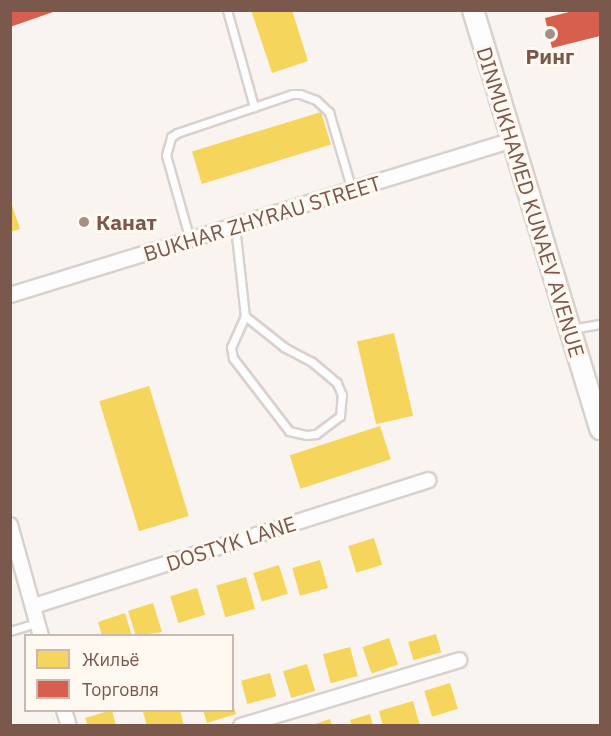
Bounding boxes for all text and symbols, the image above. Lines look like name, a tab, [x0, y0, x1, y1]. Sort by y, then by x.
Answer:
marker: Ринг	[543, 27, 557, 41]
place label: Ринг	[526, 43, 574, 69]
street label: DINMUKHAMED KUNAEV AVENUE	[472, 44, 590, 360]
street label: BUKHAR ZHYRAU STREET	[140, 170, 384, 266]
place label: Канат	[96, 209, 157, 235]
marker: Канат	[77, 215, 91, 229]
street label: DOSTYK LANE	[163, 510, 299, 576]
legend	[24, 634, 234, 712]
text: Жильё	[82, 648, 139, 671]
text: Торговля	[82, 678, 159, 701]

